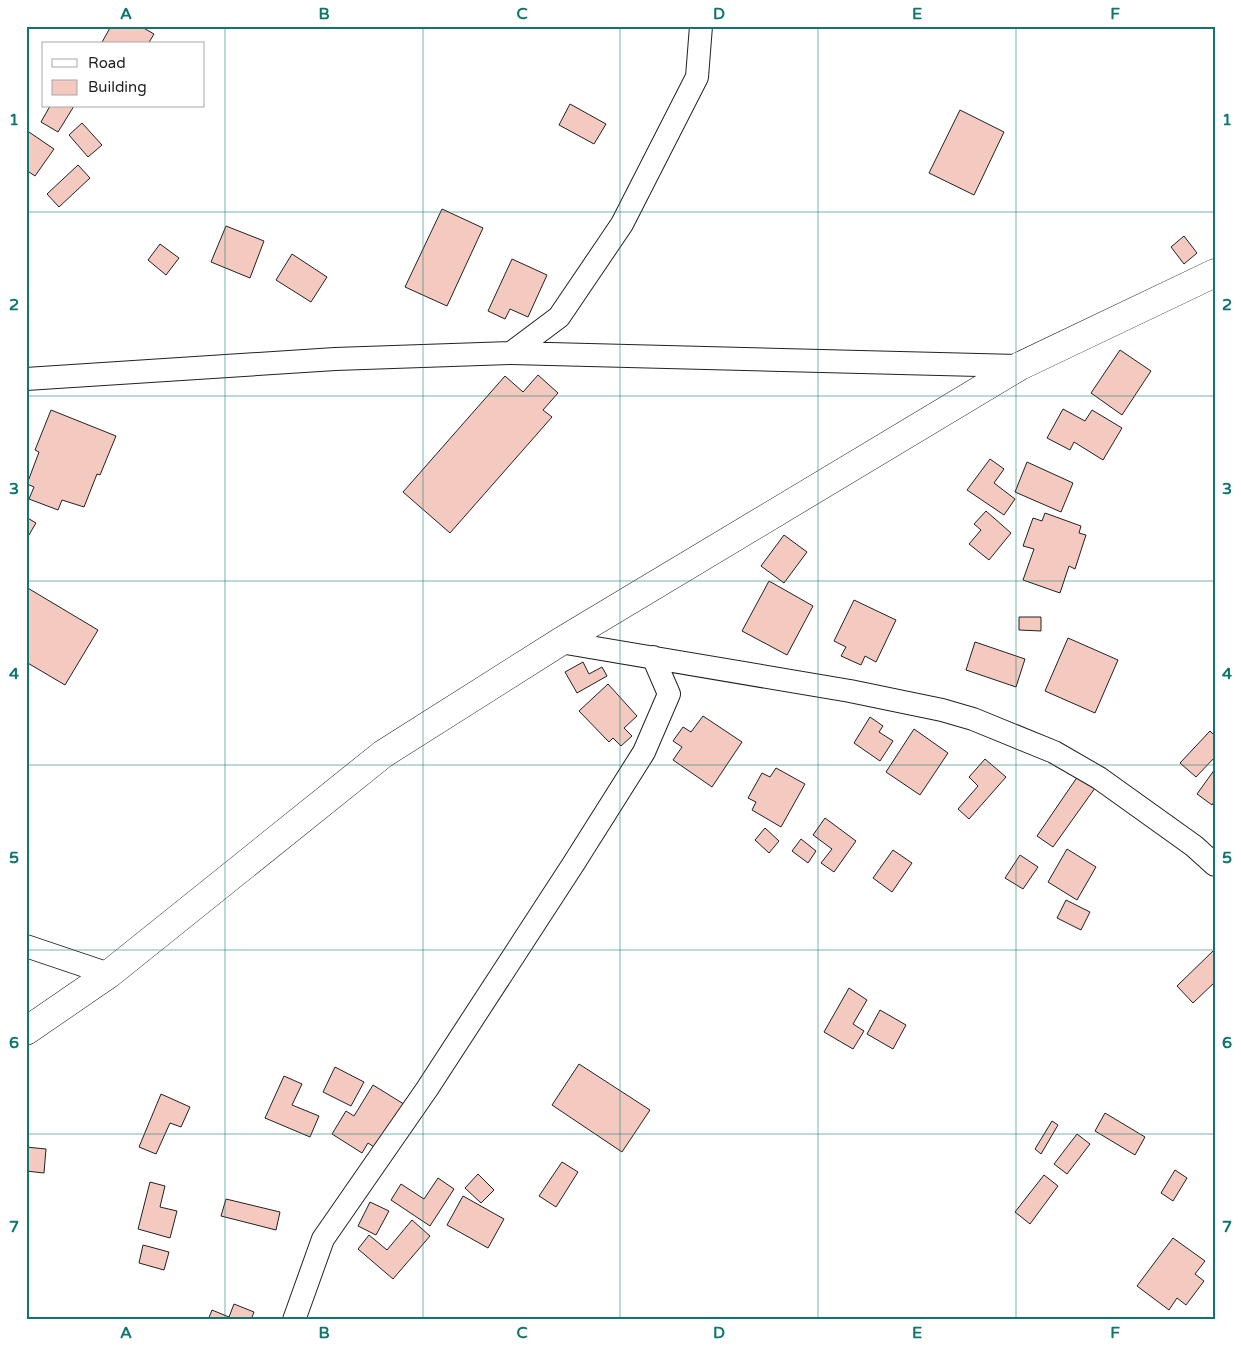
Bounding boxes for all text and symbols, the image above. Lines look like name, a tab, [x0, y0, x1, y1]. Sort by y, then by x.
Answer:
text: A	[120, 4, 132, 24]
text: B	[318, 4, 330, 24]
text: C	[516, 4, 528, 24]
text: D	[713, 4, 725, 24]
text: E	[912, 4, 922, 24]
text: F	[1110, 4, 1120, 24]
legend	[42, 42, 205, 108]
text: Road	[88, 54, 126, 72]
text: Building	[88, 78, 147, 96]
text: 1	[9, 110, 19, 130]
text: 1	[1222, 110, 1232, 130]
text: 2	[9, 295, 19, 315]
text: 2	[1222, 295, 1232, 315]
text: 3	[9, 479, 19, 499]
text: 3	[1222, 479, 1232, 499]
text: 4	[9, 664, 19, 684]
text: 4	[1222, 664, 1232, 684]
text: 5	[9, 848, 19, 868]
text: 5	[1222, 848, 1232, 868]
text: 6	[9, 1033, 19, 1053]
text: 6	[1222, 1033, 1232, 1053]
text: 7	[9, 1217, 19, 1237]
text: 7	[1222, 1217, 1232, 1237]
text: A	[120, 1323, 132, 1343]
text: B	[318, 1323, 330, 1343]
text: C	[516, 1323, 528, 1343]
text: D	[713, 1323, 725, 1343]
text: E	[912, 1323, 922, 1343]
text: F	[1110, 1323, 1120, 1343]

